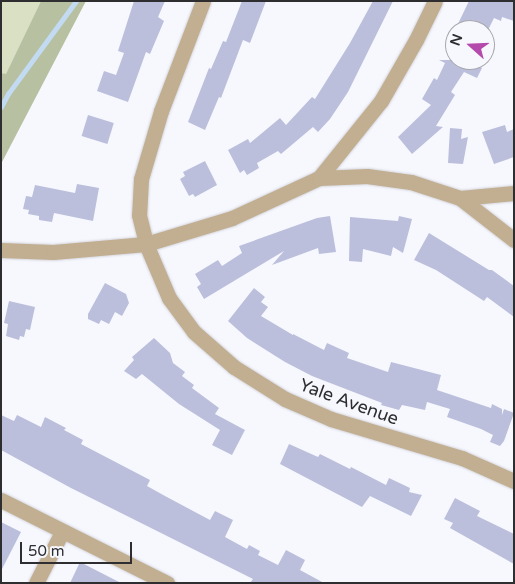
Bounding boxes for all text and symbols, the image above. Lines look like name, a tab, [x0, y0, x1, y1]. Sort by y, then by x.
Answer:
north arrow	[445, 20, 495, 70]
text: N	[446, 32, 466, 48]
street label: Yale Avenue	[296, 374, 402, 430]
scale bar	[22, 532, 135, 564]
text: 50 m	[28, 542, 65, 560]

